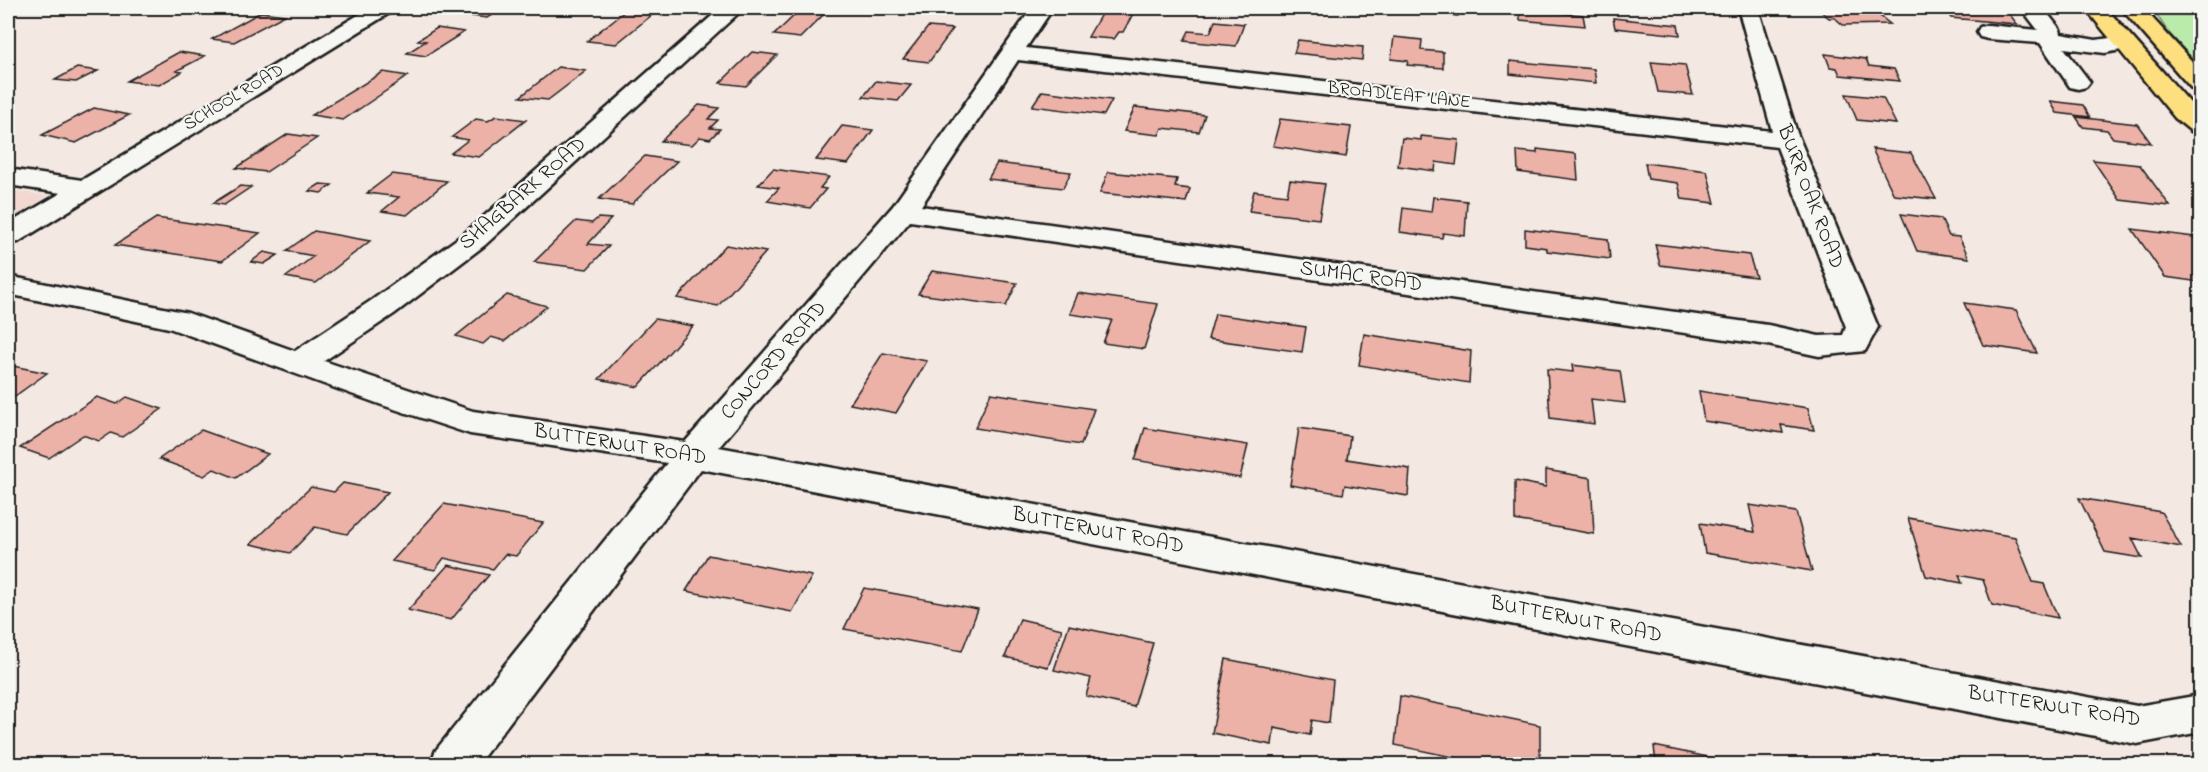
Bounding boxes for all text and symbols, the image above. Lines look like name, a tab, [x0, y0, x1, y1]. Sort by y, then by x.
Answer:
street label: SCHOOL ROAD	[179, 58, 289, 138]
street label: BROADLEAF LANE	[1325, 75, 1472, 116]
street label: BURR OAK ROAD	[1768, 120, 1851, 273]
street label: SHAGBARK ROAD	[453, 130, 593, 258]
street label: SUMAC ROAD	[1298, 254, 1424, 300]
street label: CONCORD ROAD	[714, 295, 834, 427]
street label: BUTTERNUT ROAD	[530, 416, 709, 473]
street label: BUTTERNUT ROAD	[1009, 499, 1187, 562]
street label: BUTTERNUT ROAD	[1487, 588, 1665, 651]
street label: BUTTERNUT ROAD	[1964, 678, 2143, 735]

